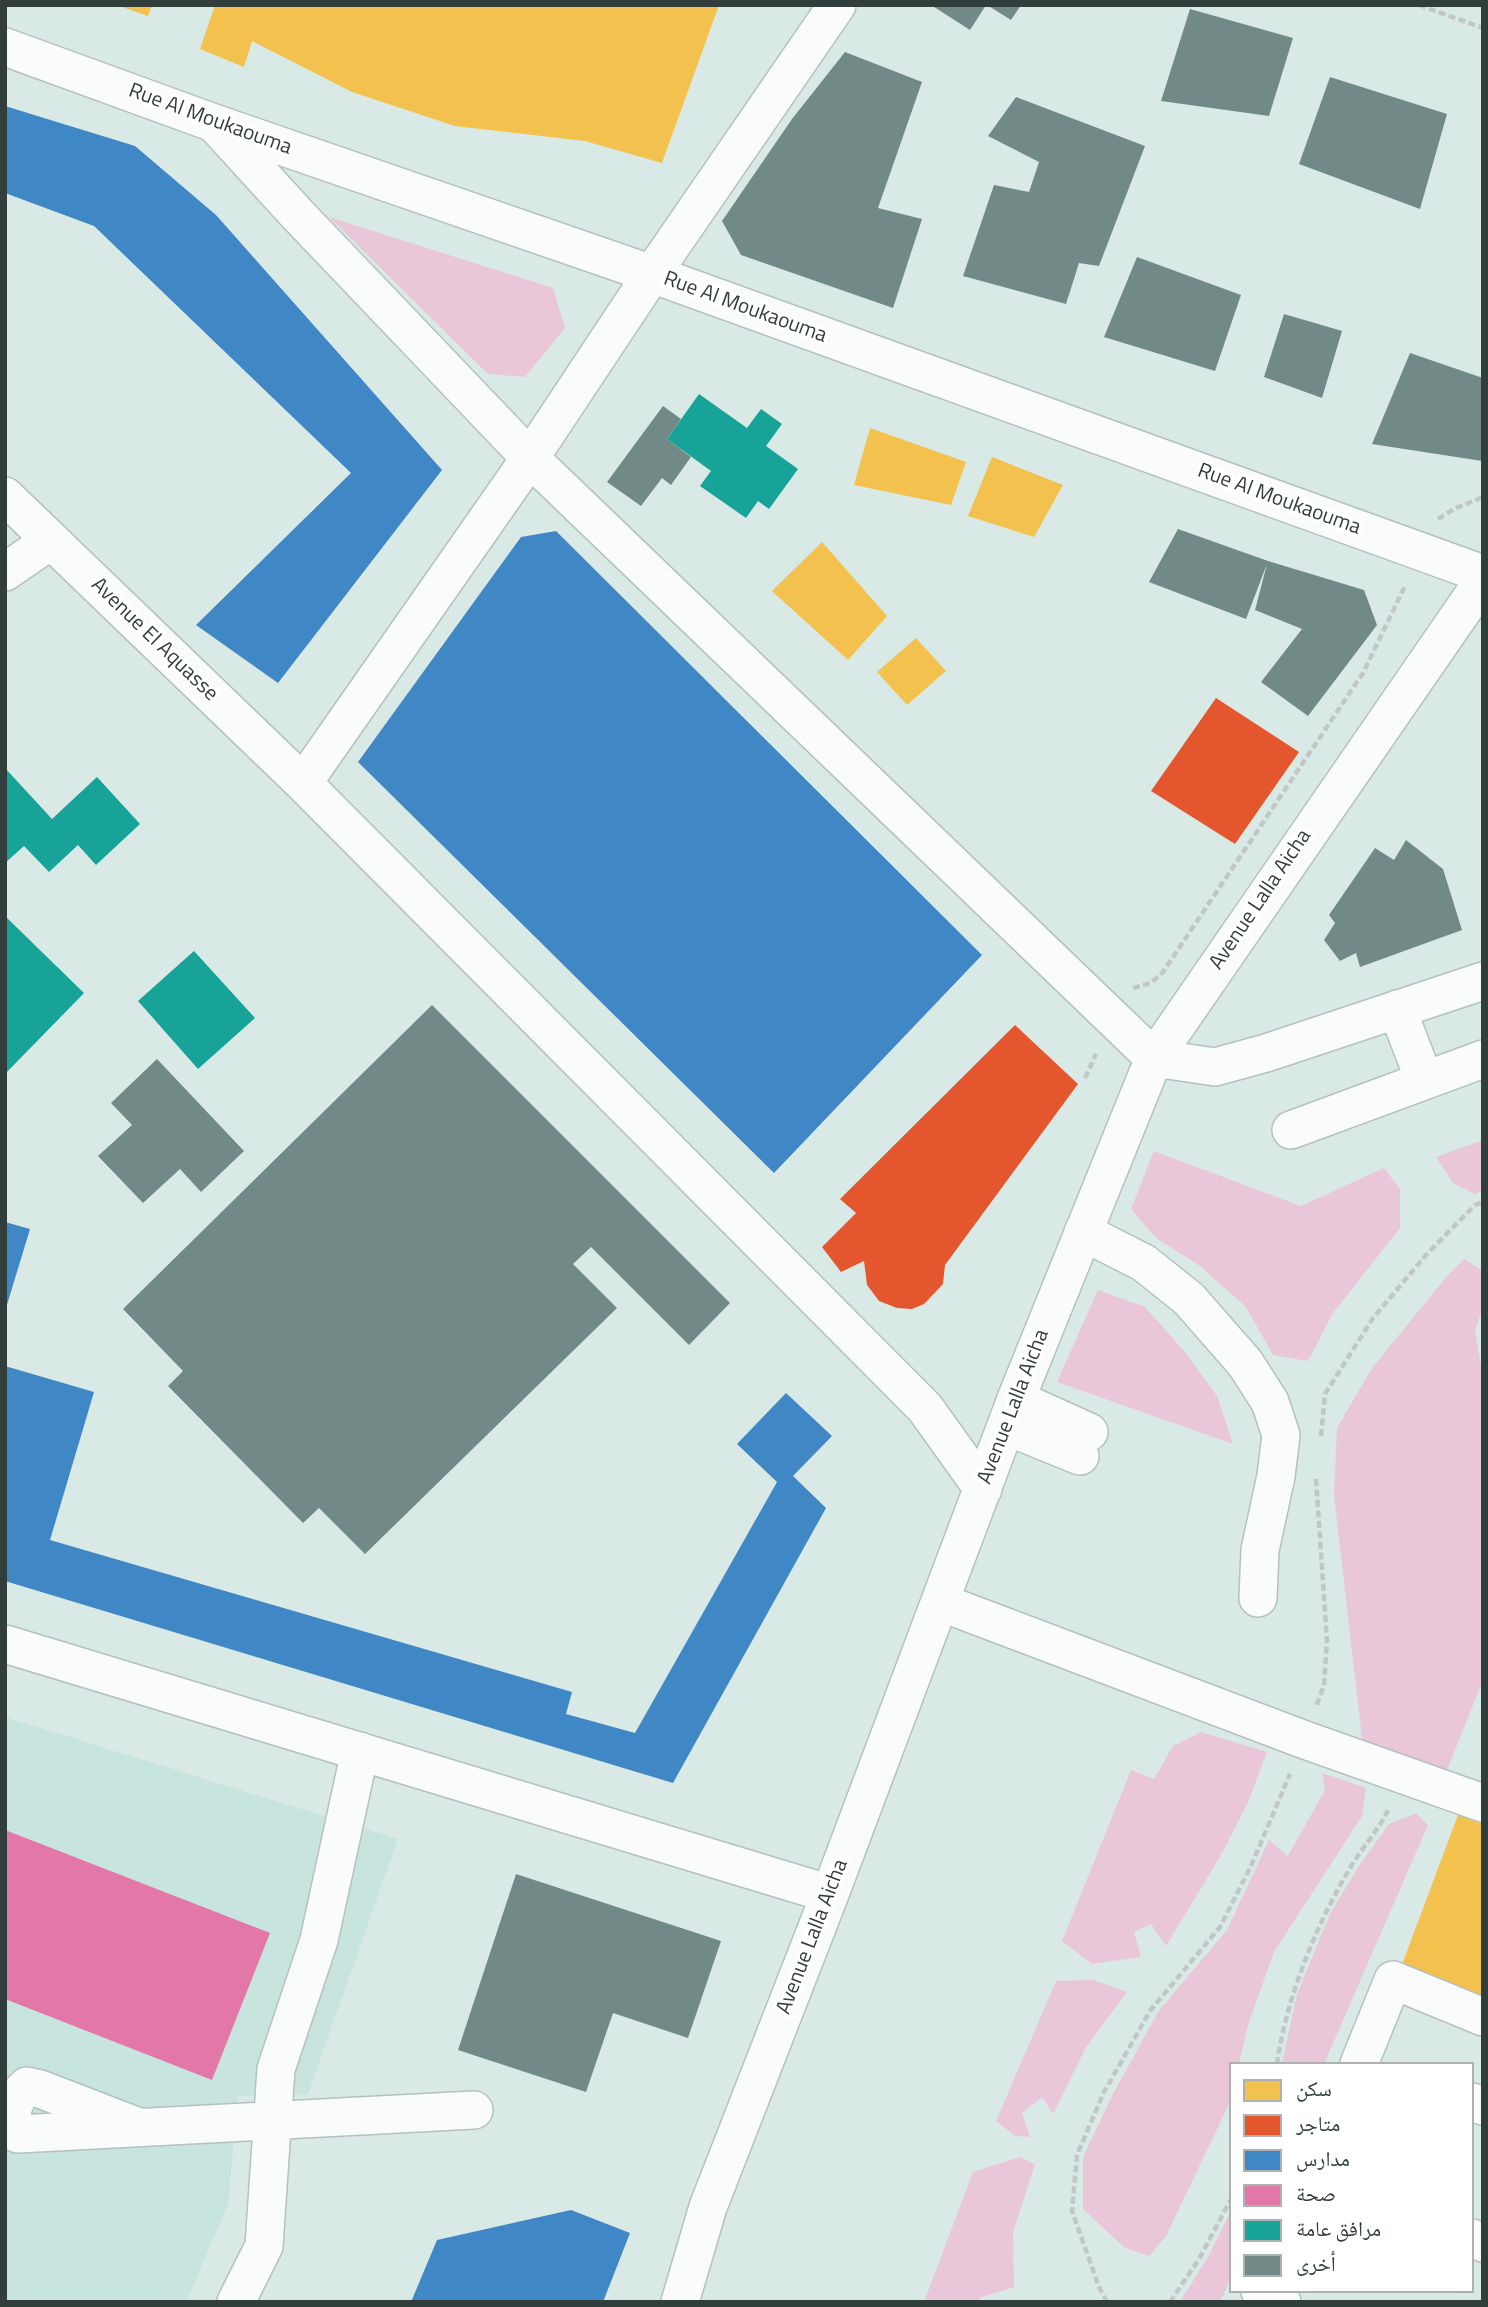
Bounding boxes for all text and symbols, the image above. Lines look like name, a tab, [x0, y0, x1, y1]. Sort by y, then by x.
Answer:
street label: Rue Al Moukaouma	[125, 79, 295, 161]
street label: Rue Al Moukaouma	[660, 267, 830, 349]
street label: Rue Al Moukaouma	[1194, 459, 1364, 541]
street label: Avenue El Aquasse	[85, 573, 223, 707]
street label: Avenue Lalla Aicha	[1205, 825, 1317, 975]
street label: Avenue Lalla Aicha	[973, 1326, 1055, 1488]
street label: Avenue Lalla Aicha	[772, 1856, 854, 2018]
legend	[1229, 2062, 1474, 2293]
text: سكن	[1296, 2072, 1332, 2104]
text: متاجر	[1296, 2107, 1340, 2139]
text: مدارس	[1296, 2142, 1350, 2174]
text: صحة	[1296, 2177, 1336, 2209]
text: مرافق عامة	[1296, 2212, 1381, 2244]
text: أخرى	[1296, 2247, 1336, 2279]

